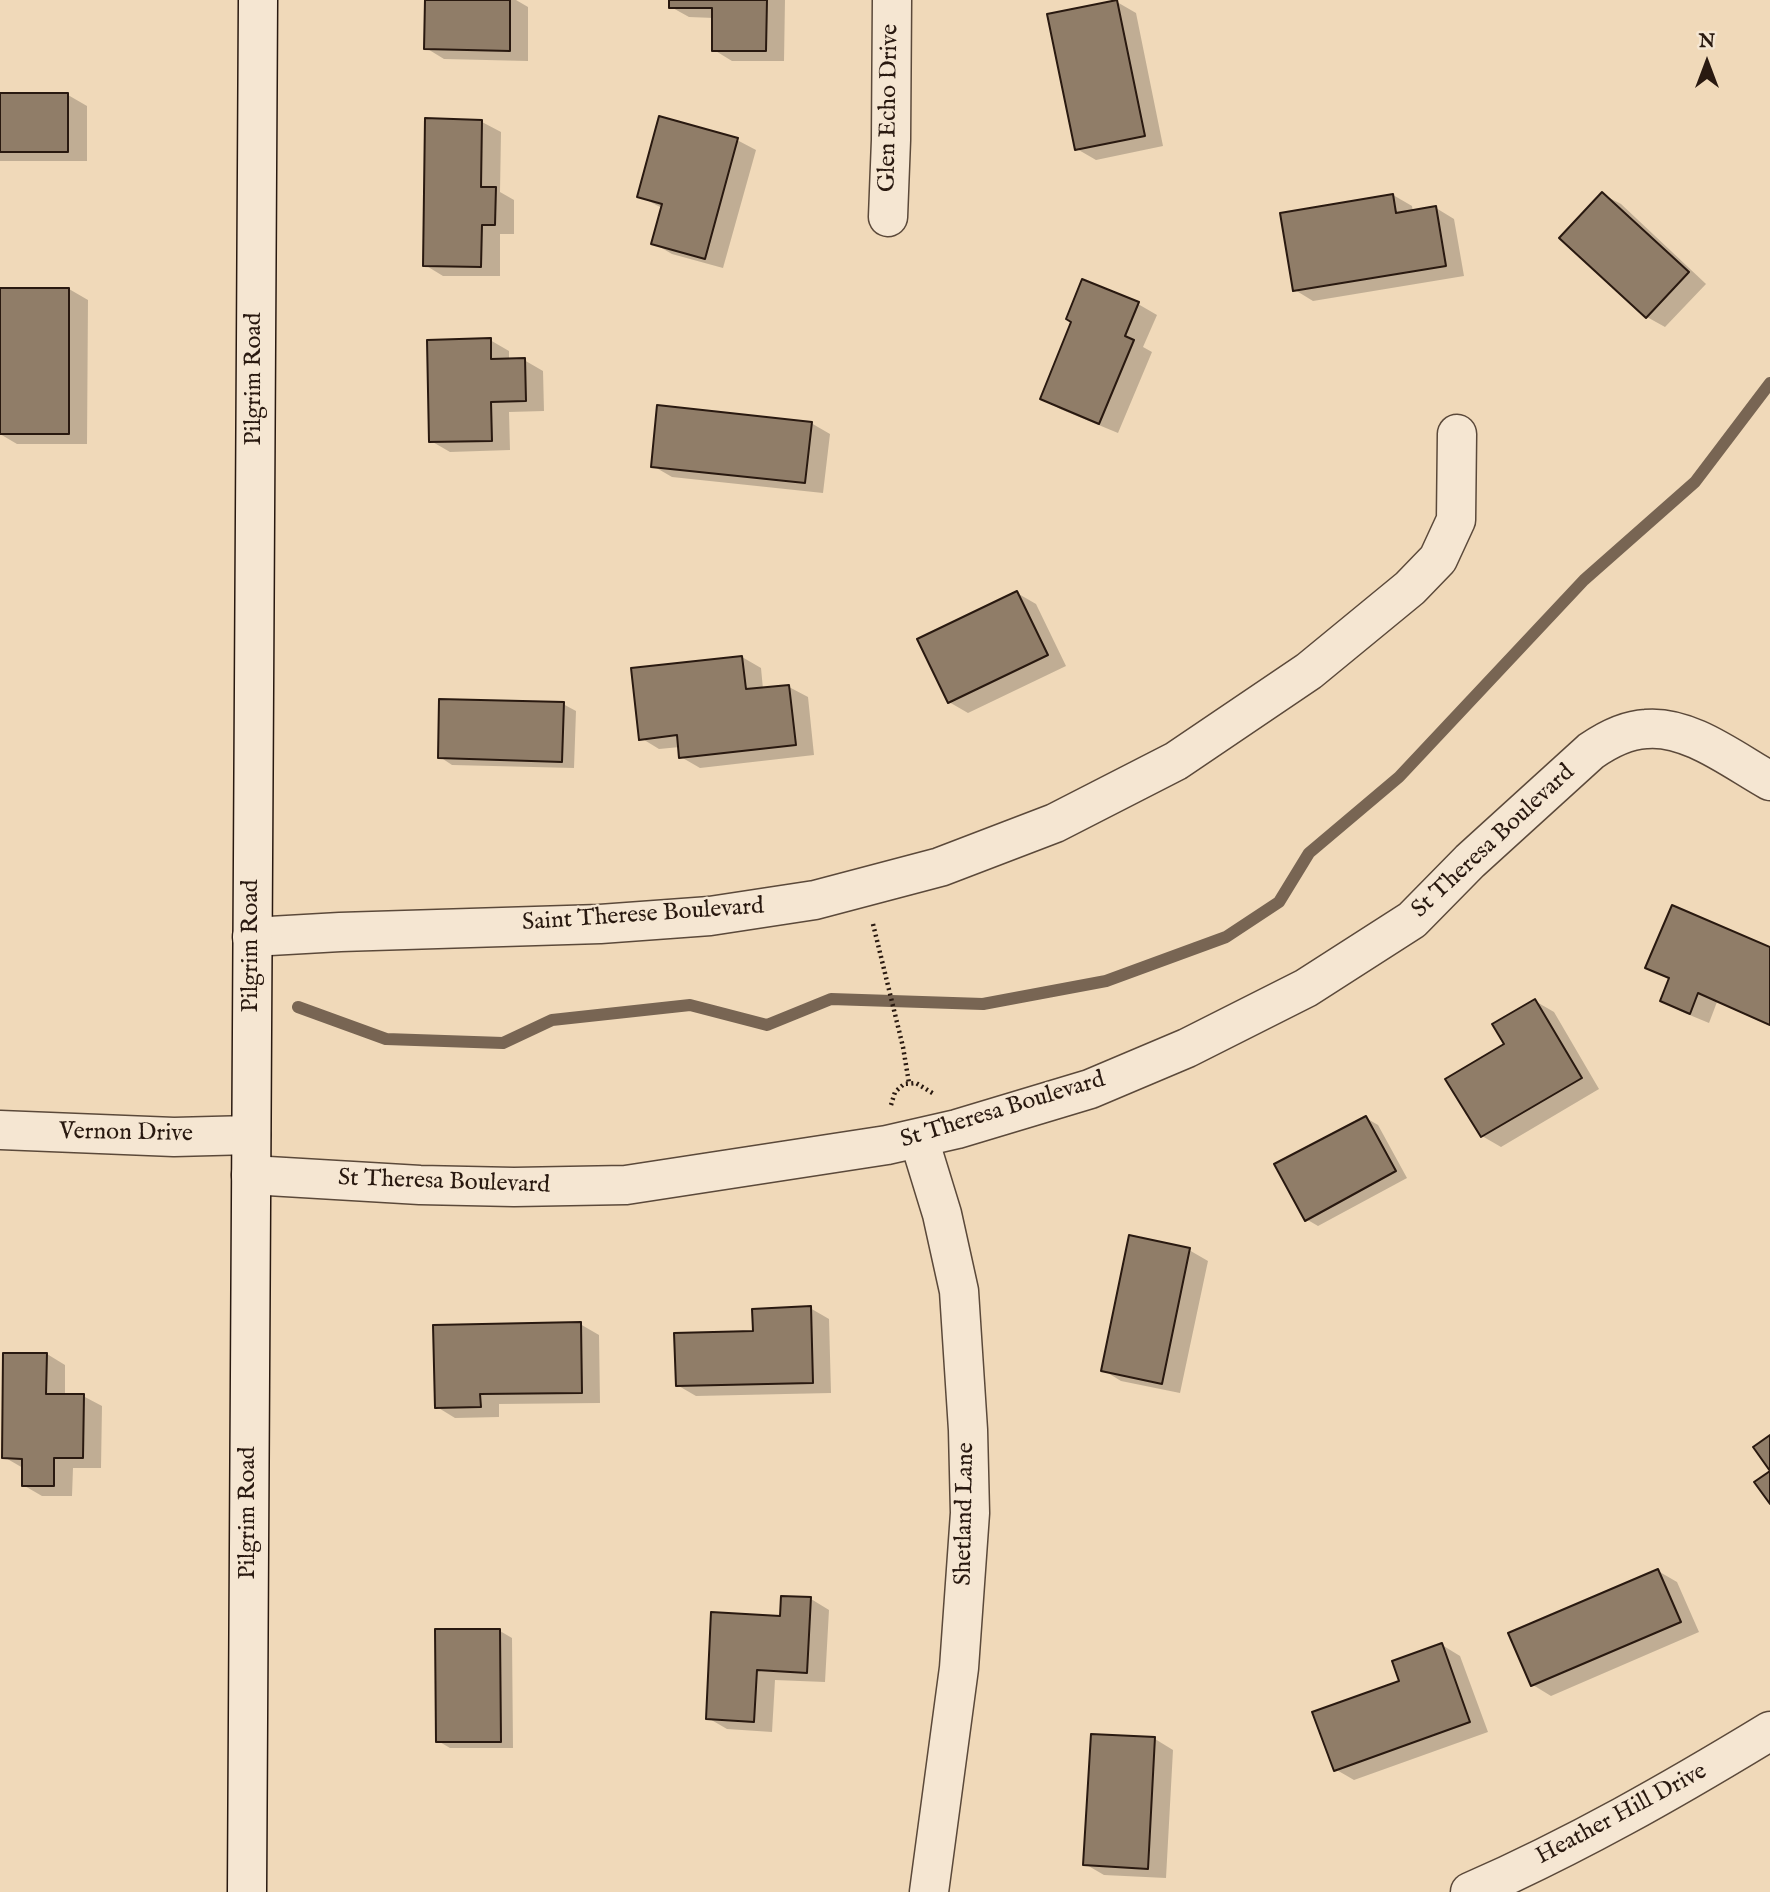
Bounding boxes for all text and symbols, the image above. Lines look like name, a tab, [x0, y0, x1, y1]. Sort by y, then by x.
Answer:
street label: Glen Echo Drive	[874, 24, 906, 192]
north arrow	[1672, 28, 1742, 98]
text: N	[1699, 30, 1715, 54]
street label: Pilgrim Road	[241, 312, 269, 446]
street label: St Theresa Boulevard	[1407, 759, 1581, 925]
street label: Pilgrim Road	[238, 879, 266, 1013]
street label: Saint Therese Boulevard	[521, 893, 765, 939]
street label: St Theresa Boulevard	[897, 1066, 1109, 1156]
street label: Vernon Drive	[59, 1118, 193, 1150]
street label: St Theresa Boulevard	[337, 1165, 551, 1201]
street label: Shetland Lane	[950, 1442, 982, 1586]
street label: Pilgrim Road	[235, 1446, 263, 1580]
street label: Heather Hill Drive	[1532, 1758, 1712, 1872]

